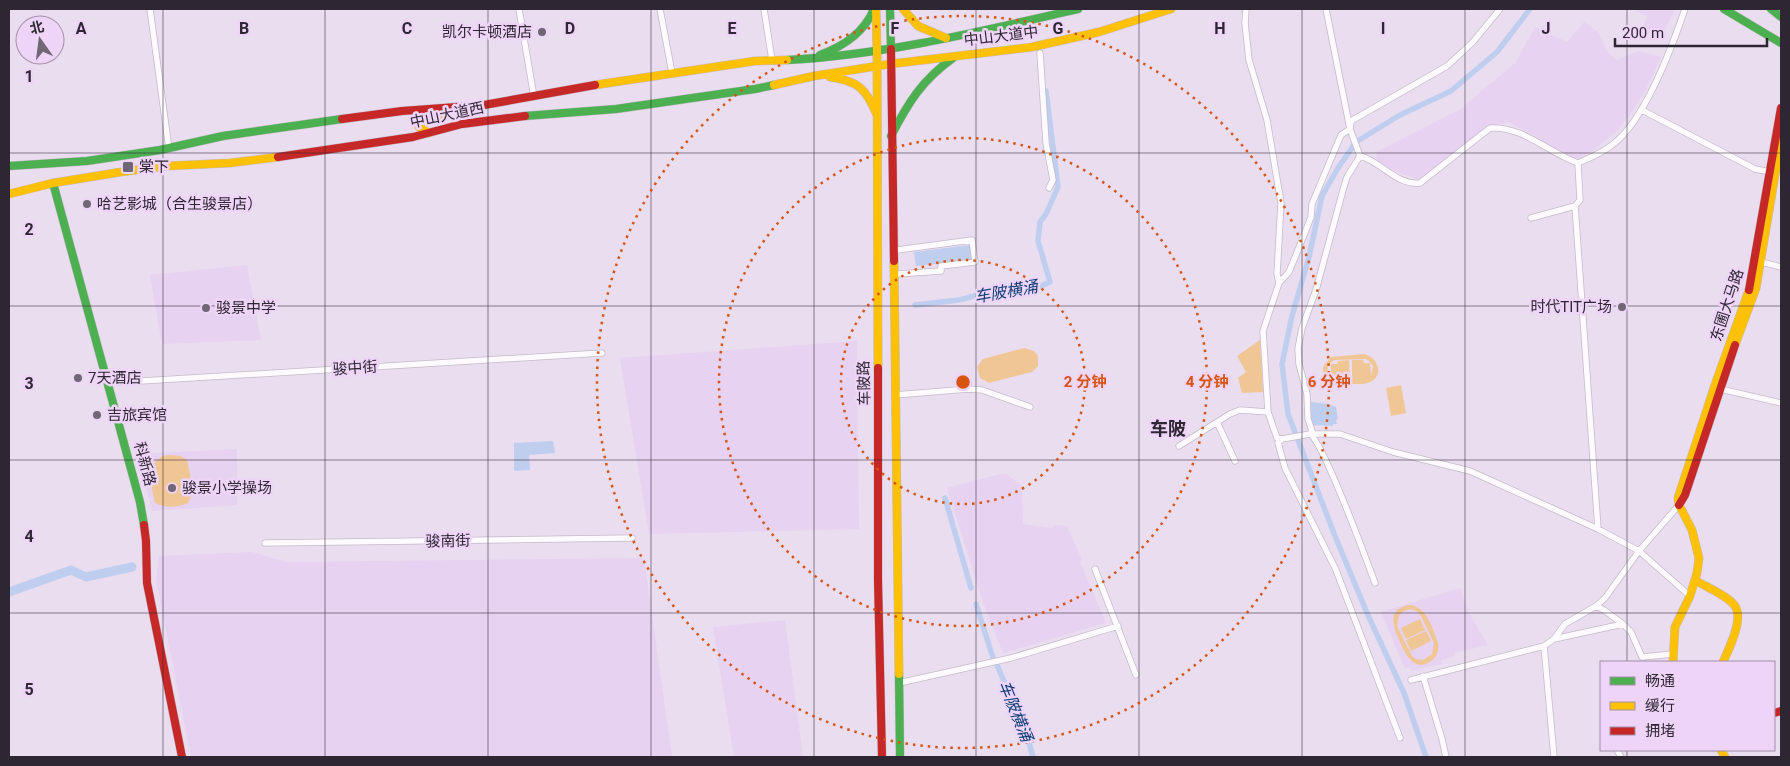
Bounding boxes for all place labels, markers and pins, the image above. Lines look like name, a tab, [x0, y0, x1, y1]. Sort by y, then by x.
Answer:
place label: 凯尔卡顿酒店	[442, 23, 532, 41]
marker: 凯尔卡顿酒店	[536, 26, 548, 38]
place label: 棠下	[139, 158, 169, 176]
marker: 棠下	[121, 160, 135, 174]
place label: 哈艺影城（合生骏景店）	[97, 195, 262, 213]
marker: 哈艺影城（合生骏景店）	[81, 198, 93, 210]
place label: 时代TIT广场	[1530, 298, 1612, 316]
place label: 骏景中学	[216, 299, 276, 317]
marker: 时代TIT广场	[1616, 301, 1628, 313]
marker: 骏景中学	[200, 302, 212, 314]
place label: 7天酒店	[88, 369, 141, 387]
marker: 7天酒店	[72, 372, 84, 384]
centre of rings	[954, 373, 972, 391]
place label: 吉旅宾馆	[107, 406, 167, 424]
marker: 吉旅宾馆	[91, 409, 103, 421]
place label: 骏景小学操场	[182, 479, 272, 497]
marker: 骏景小学操场	[166, 482, 178, 494]

